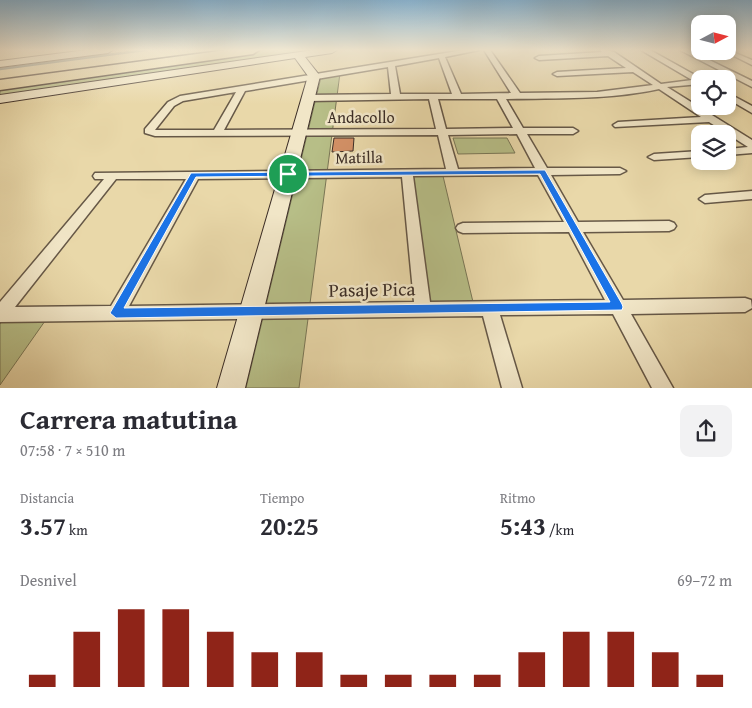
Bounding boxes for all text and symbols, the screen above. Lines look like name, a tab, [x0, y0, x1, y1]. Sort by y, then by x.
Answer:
north arrow	[691, 15, 736, 60]
map controls	[691, 15, 736, 170]
button: locate	[691, 70, 736, 115]
street label: Andacollo	[327, 105, 395, 129]
button: layers	[691, 125, 736, 170]
street label: Matilla	[335, 145, 383, 169]
pin	[267, 153, 309, 195]
icon: arrive	[274, 160, 302, 188]
street label: Pasaje Pica	[328, 274, 416, 304]
text: Carrera matutina	[20, 398, 238, 439]
button: share	[680, 405, 732, 457]
text: 07:58 · 7 × 510 m	[20, 438, 125, 462]
text: Distancia	[20, 488, 74, 508]
text: Tiempo	[260, 488, 304, 508]
text: Ritmo	[500, 488, 536, 508]
text: 3.57	[20, 508, 66, 544]
text: 20:25	[260, 508, 319, 544]
text: 5:43	[500, 508, 546, 544]
text: km	[66, 520, 88, 540]
text: /km	[546, 520, 574, 540]
text: Desnivel	[20, 568, 77, 592]
text: 69–72 m	[677, 568, 732, 592]

